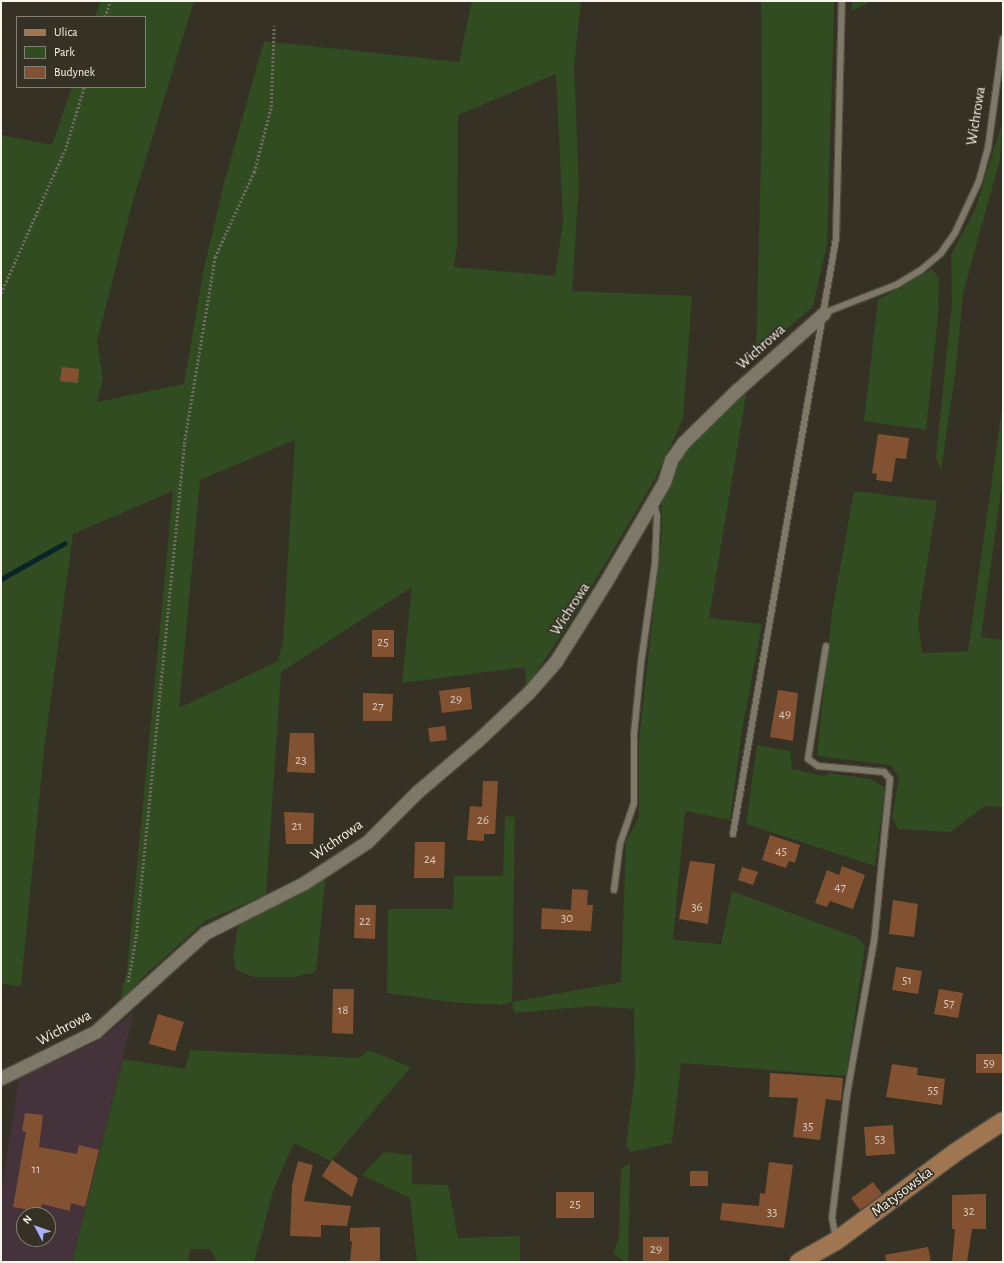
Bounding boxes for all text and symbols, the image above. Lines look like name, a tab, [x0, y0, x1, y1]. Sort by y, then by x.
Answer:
legend	[16, 16, 146, 88]
text: Ulica	[54, 26, 77, 38]
text: Park	[54, 46, 75, 58]
text: Budynek	[54, 66, 95, 78]
street label: Wichrowa	[962, 85, 990, 147]
street label: Wichrowa	[733, 320, 789, 374]
street label: Wichrowa	[546, 579, 594, 639]
house number: 25	[377, 635, 389, 651]
house number: 29	[450, 692, 462, 708]
house number: 27	[372, 699, 384, 715]
house number: 49	[779, 707, 791, 723]
house number: 23	[295, 753, 307, 769]
house number: 26	[477, 813, 489, 829]
street label: Wichrowa	[308, 816, 366, 864]
house number: 21	[292, 819, 302, 835]
house number: 45	[775, 844, 787, 860]
house number: 24	[424, 852, 436, 868]
house number: 47	[834, 880, 846, 896]
house number: 36	[691, 900, 703, 916]
house number: 30	[561, 911, 573, 927]
house number: 22	[359, 914, 371, 930]
house number: 51	[902, 973, 912, 989]
house number: 57	[944, 996, 954, 1012]
house number: 18	[338, 1003, 348, 1019]
street label: Wichrowa	[34, 1006, 94, 1050]
house number: 59	[983, 1056, 995, 1072]
house number: 55	[928, 1083, 938, 1099]
house number: 35	[803, 1119, 813, 1135]
house number: 53	[875, 1132, 885, 1148]
house number: 11	[32, 1162, 40, 1178]
street label: Matysowska	[868, 1163, 936, 1221]
house number: 25	[569, 1197, 581, 1213]
house number: 32	[963, 1204, 975, 1220]
house number: 33	[767, 1205, 777, 1221]
north arrow	[16, 1207, 56, 1247]
text: N	[21, 1213, 34, 1226]
house number: 29	[650, 1242, 662, 1258]

